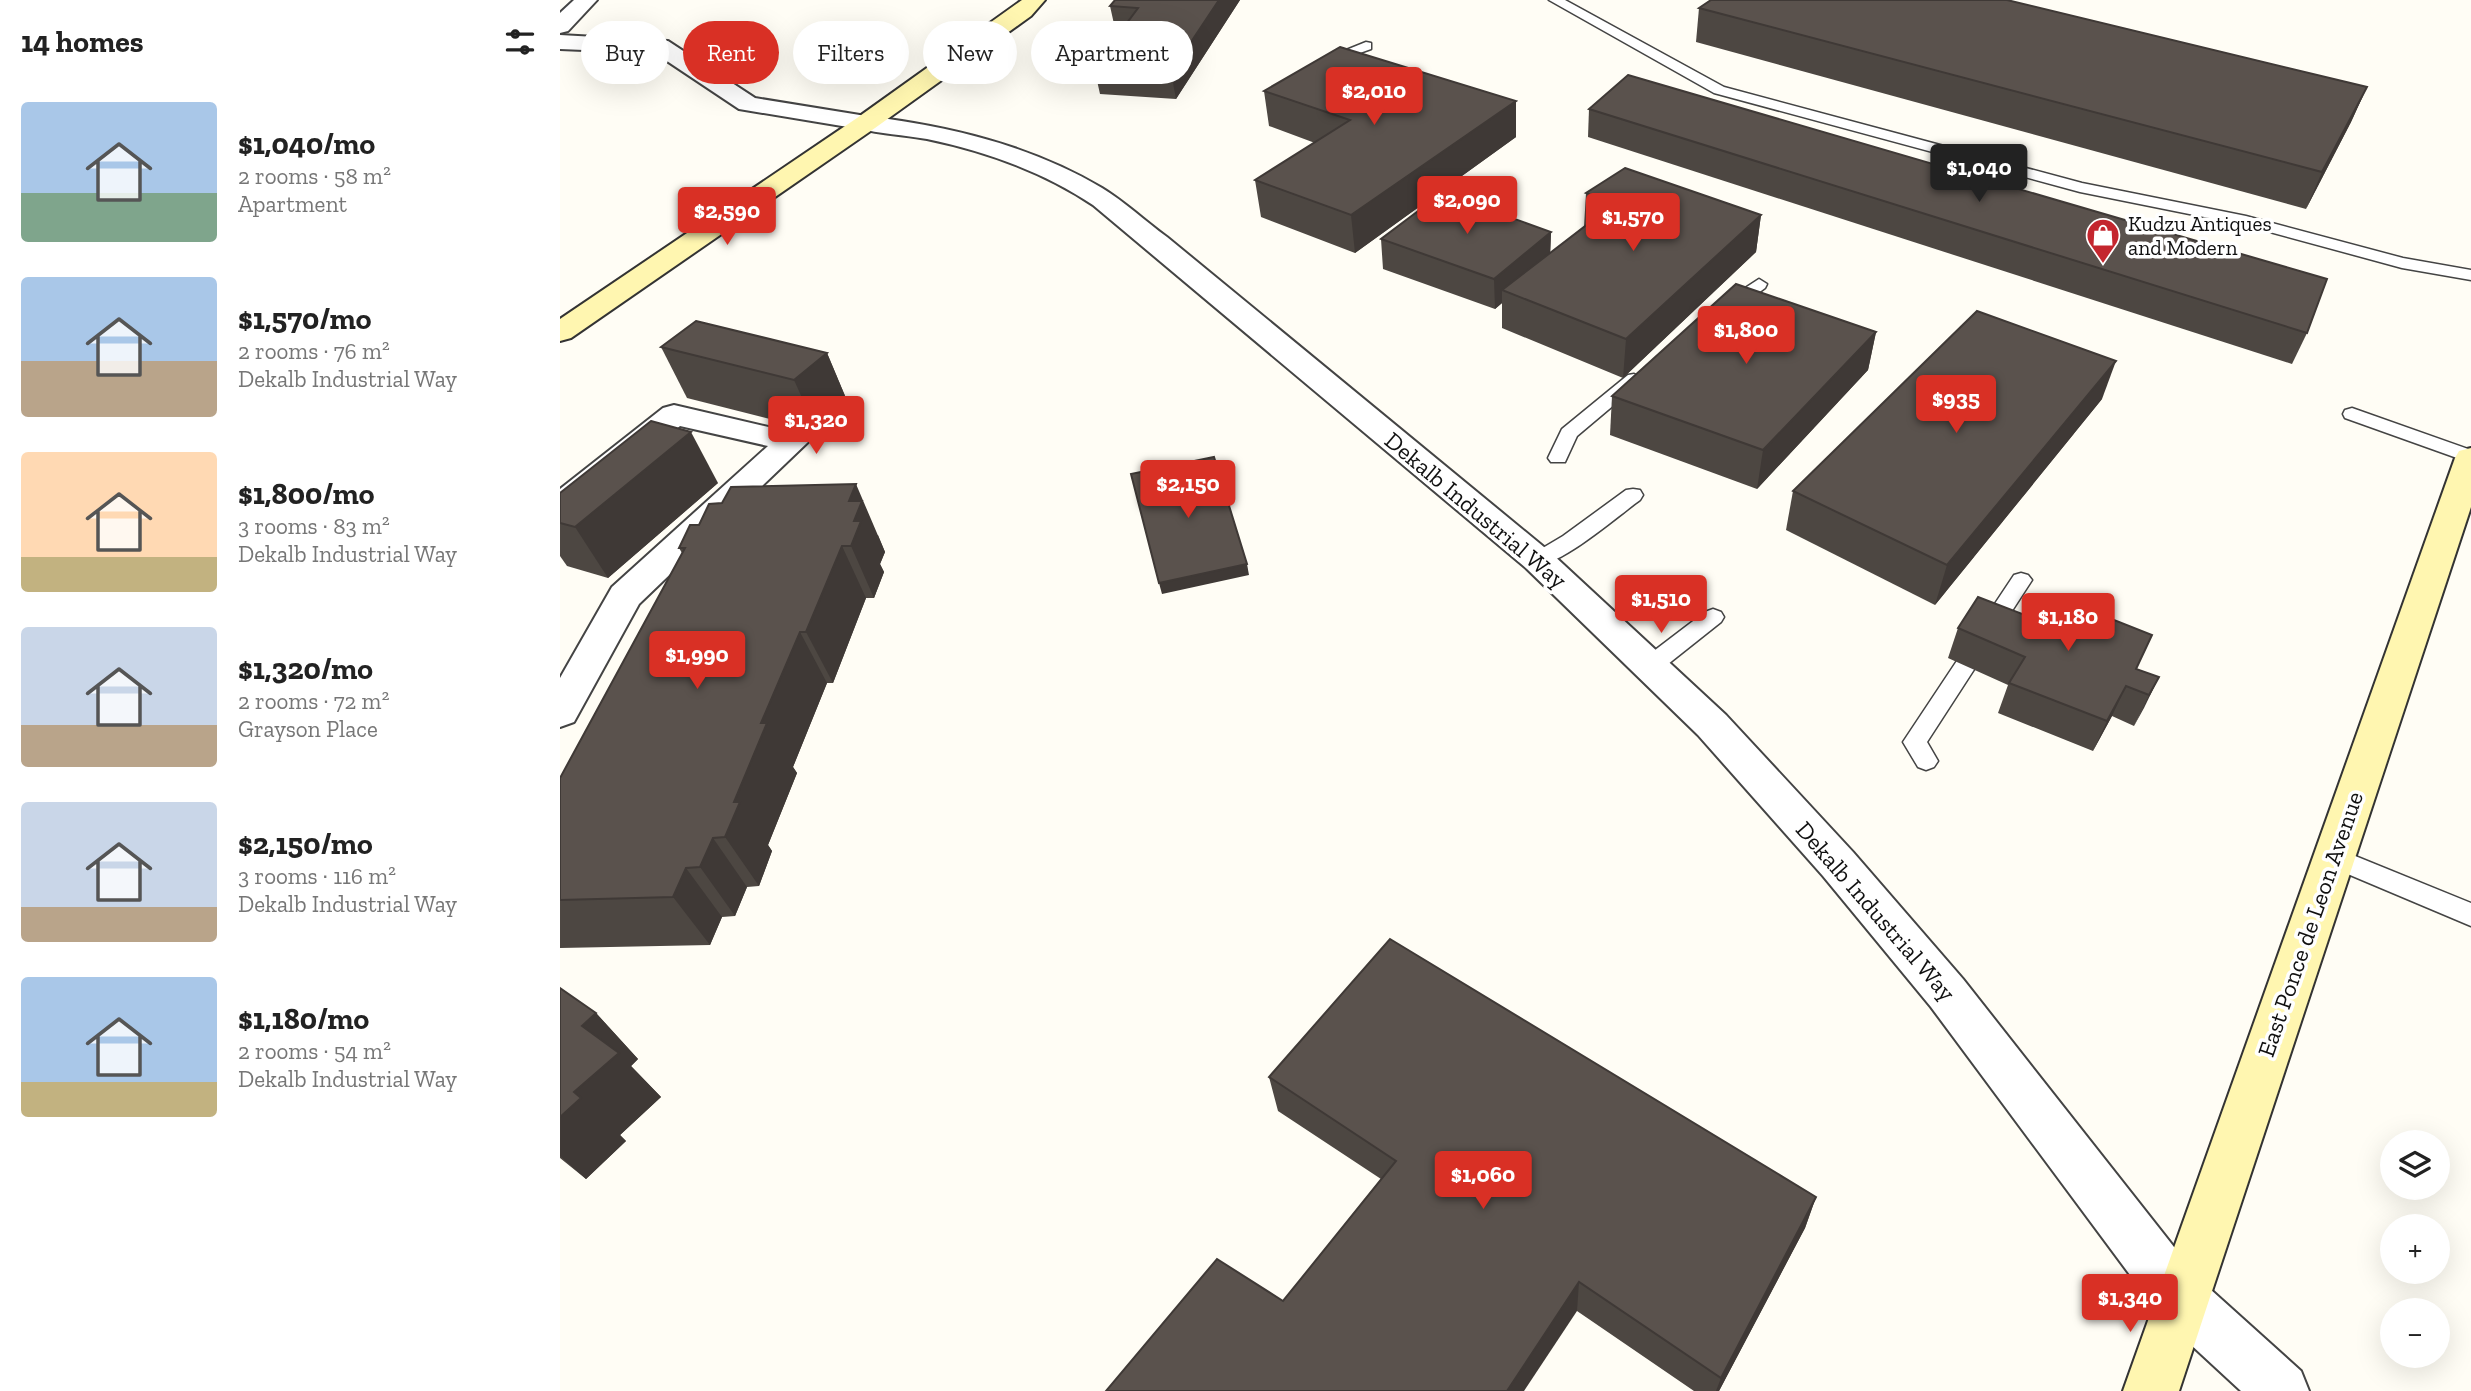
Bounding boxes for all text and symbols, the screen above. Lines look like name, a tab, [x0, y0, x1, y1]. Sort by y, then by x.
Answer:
chip: Buy	[581, 21, 669, 84]
chip: Rent	[683, 21, 779, 84]
chip: Filters	[793, 21, 909, 84]
chip: New	[923, 21, 1017, 84]
chip: Apartment	[1031, 21, 1193, 84]
icon: filters	[501, 23, 539, 61]
text: 14 homes	[21, 24, 144, 60]
pin: $2,010	[1317, 68, 1431, 127]
text: $2,010	[1342, 76, 1406, 104]
text: $1,040/mo	[238, 126, 375, 162]
icon: home	[77, 130, 161, 214]
pin: $1,040	[1922, 144, 2036, 204]
text: $1,040	[1946, 153, 2012, 181]
text: 2 rooms · 58 m²	[238, 162, 391, 190]
pin: $2,090	[1410, 176, 1524, 236]
text: $2,090	[1433, 185, 1501, 213]
pin: $2,590	[670, 188, 784, 247]
text: Apartment	[238, 190, 347, 218]
pin: $1,570	[1576, 194, 1690, 253]
text: $2,590	[694, 196, 760, 224]
text: $1,570	[1602, 202, 1664, 230]
place label: Kudzu Antiques and Modern	[2128, 211, 2272, 260]
shop icon: Kudzu Antiques and Modern	[2084, 216, 2122, 265]
text: $1,570/mo	[238, 301, 371, 337]
icon: home	[77, 305, 161, 389]
pin: $1,800	[1689, 306, 1803, 366]
text: $1,800	[1714, 315, 1778, 343]
text: 2 rooms · 76 m²	[238, 337, 390, 365]
text: Dekalb Industrial Way	[238, 365, 457, 393]
pin: $935	[1915, 376, 1997, 435]
text: $935	[1932, 384, 1980, 412]
pin: $1,320	[759, 396, 873, 456]
text: $1,320	[784, 405, 848, 433]
street label: Dekalb Industrial Way	[1379, 425, 1573, 595]
pin: $2,150	[1131, 461, 1245, 520]
text: $2,150	[1156, 469, 1220, 497]
text: $1,800/mo	[238, 476, 374, 512]
icon: home	[77, 480, 161, 564]
text: 3 rooms · 83 m²	[238, 512, 390, 540]
text: Dekalb Industrial Way	[238, 540, 457, 568]
pin: $1,510	[1604, 576, 1718, 635]
text: $1,510	[1631, 584, 1691, 612]
pin: $1,180	[2011, 594, 2125, 653]
text: $1,180	[2038, 602, 2098, 630]
pin: $1,990	[640, 632, 754, 691]
text: $1,990	[665, 640, 729, 668]
text: $1,320/mo	[238, 651, 373, 687]
icon: home	[77, 655, 161, 739]
text: 2 rooms · 72 m²	[238, 687, 389, 715]
text: Grayson Place	[238, 715, 378, 743]
street label: East Ponce de Leon Avenue	[2251, 787, 2369, 1061]
street label: Dekalb Industrial Way	[1790, 815, 1962, 1007]
text: $2,150/mo	[238, 826, 373, 862]
icon: home	[77, 830, 161, 914]
text: 3 rooms · 116 m²	[238, 862, 396, 890]
text: Dekalb Industrial Way	[238, 890, 457, 918]
text: $1,180/mo	[238, 1001, 369, 1037]
icon: home	[77, 1005, 161, 1089]
text: 2 rooms · 54 m²	[238, 1037, 391, 1065]
text: Dekalb Industrial Way	[238, 1065, 457, 1093]
map controls	[2380, 1130, 2450, 1368]
button: layers	[2380, 1130, 2450, 1200]
pin: $1,060	[1426, 1152, 1540, 1211]
text: $1,060	[1451, 1160, 1515, 1188]
button: +	[2380, 1214, 2450, 1284]
pin: $1,340	[2073, 1274, 2187, 1334]
text: $1,340	[2098, 1283, 2162, 1311]
button: −	[2380, 1298, 2450, 1368]

